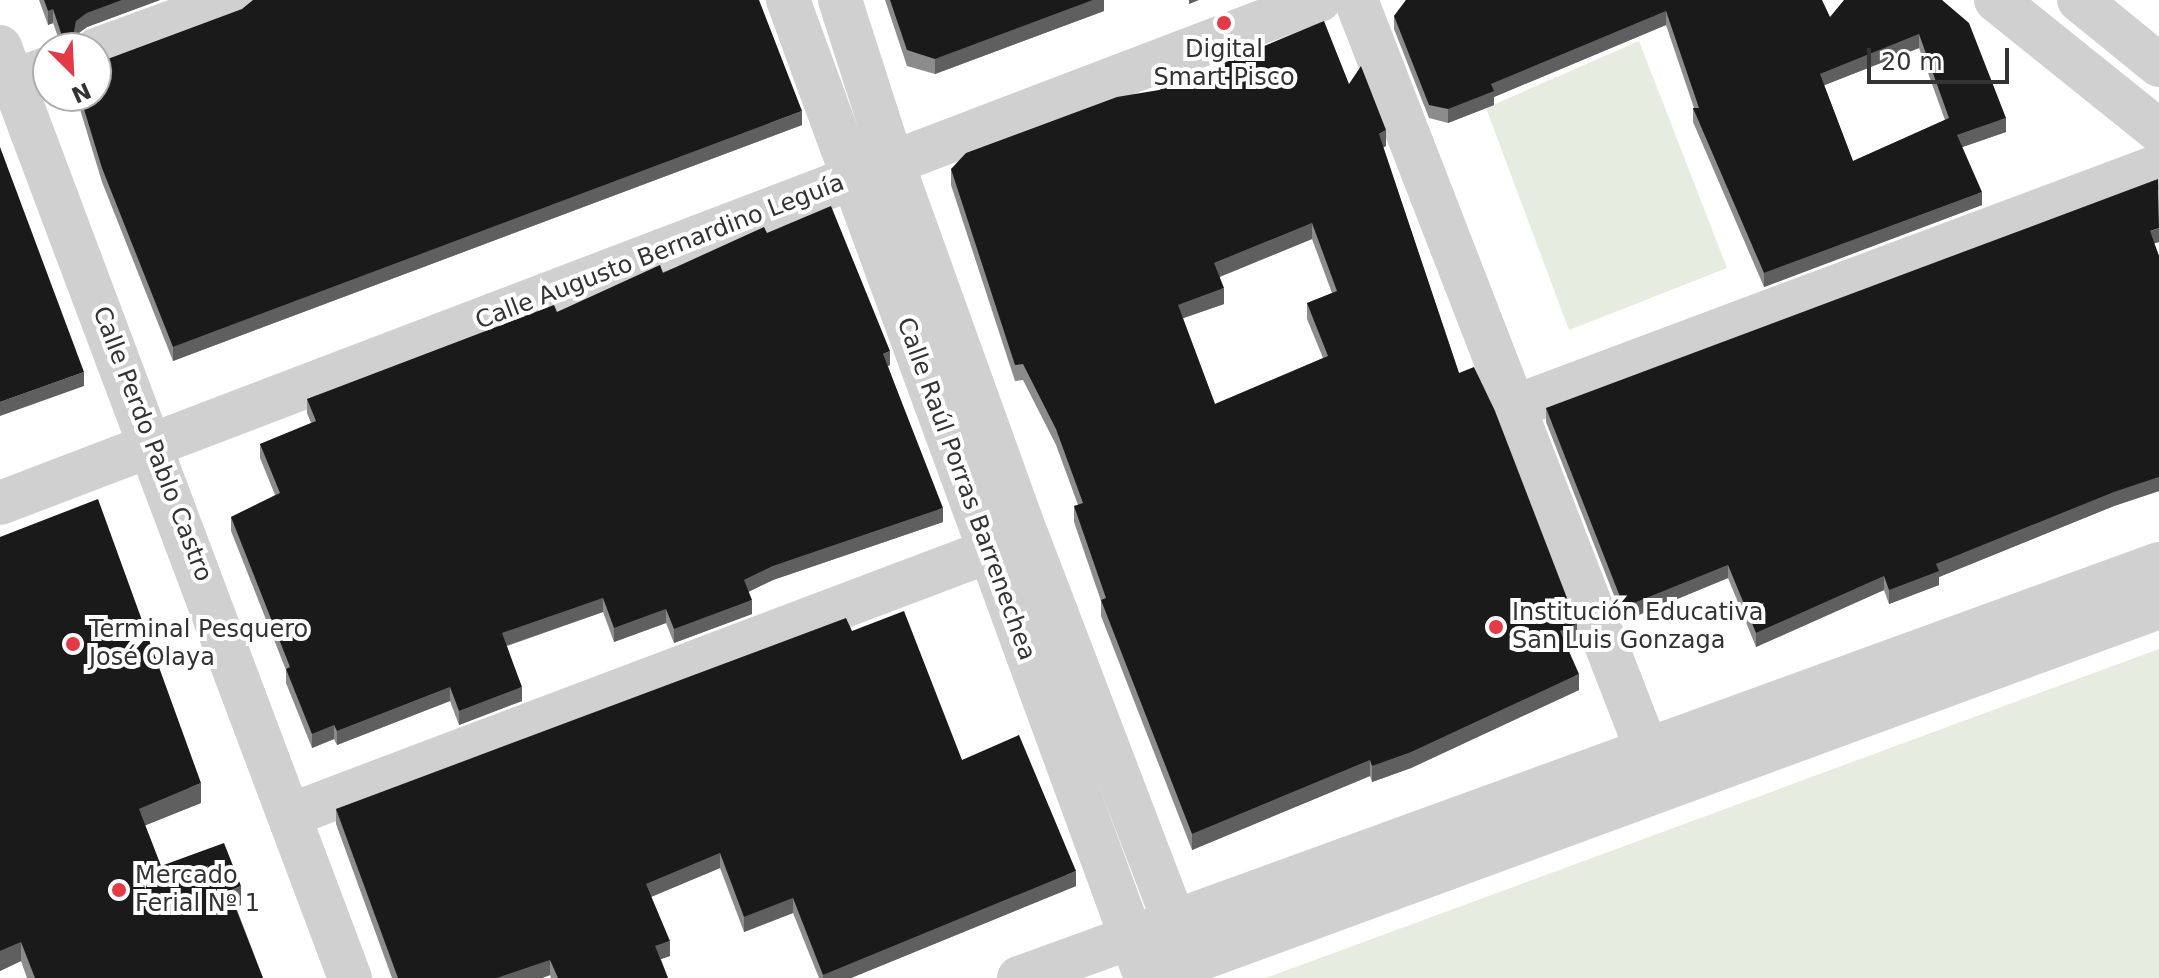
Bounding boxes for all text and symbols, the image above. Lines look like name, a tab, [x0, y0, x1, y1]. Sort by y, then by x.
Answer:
marker: Digital Smart Pisco	[1215, 14, 1233, 32]
north arrow	[32, 32, 112, 112]
scale bar	[1871, 32, 2013, 82]
place label: Digital Smart Pisco	[1153, 36, 1295, 92]
text: 20 m	[1881, 48, 1943, 76]
text: N	[68, 77, 95, 108]
street label: Calle Augusto Bernardino Leguía	[472, 168, 848, 336]
street label: Calle Perdo Pablo Castro	[86, 302, 218, 586]
street label: Calle Raúl Porras Barrenechea	[890, 314, 1042, 664]
place label: Institución Educativa San Luis Gonzaga	[1512, 599, 1763, 655]
place label: Terminal Pesquero José Olaya	[89, 616, 308, 672]
marker: Institución Educativa San Luis Gonzaga	[1487, 618, 1505, 636]
marker: Terminal Pesquero José Olaya	[64, 635, 82, 653]
place label: Mercado Ferial Nº 1	[135, 862, 260, 918]
marker: Mercado Ferial Nº 1	[110, 881, 128, 899]

